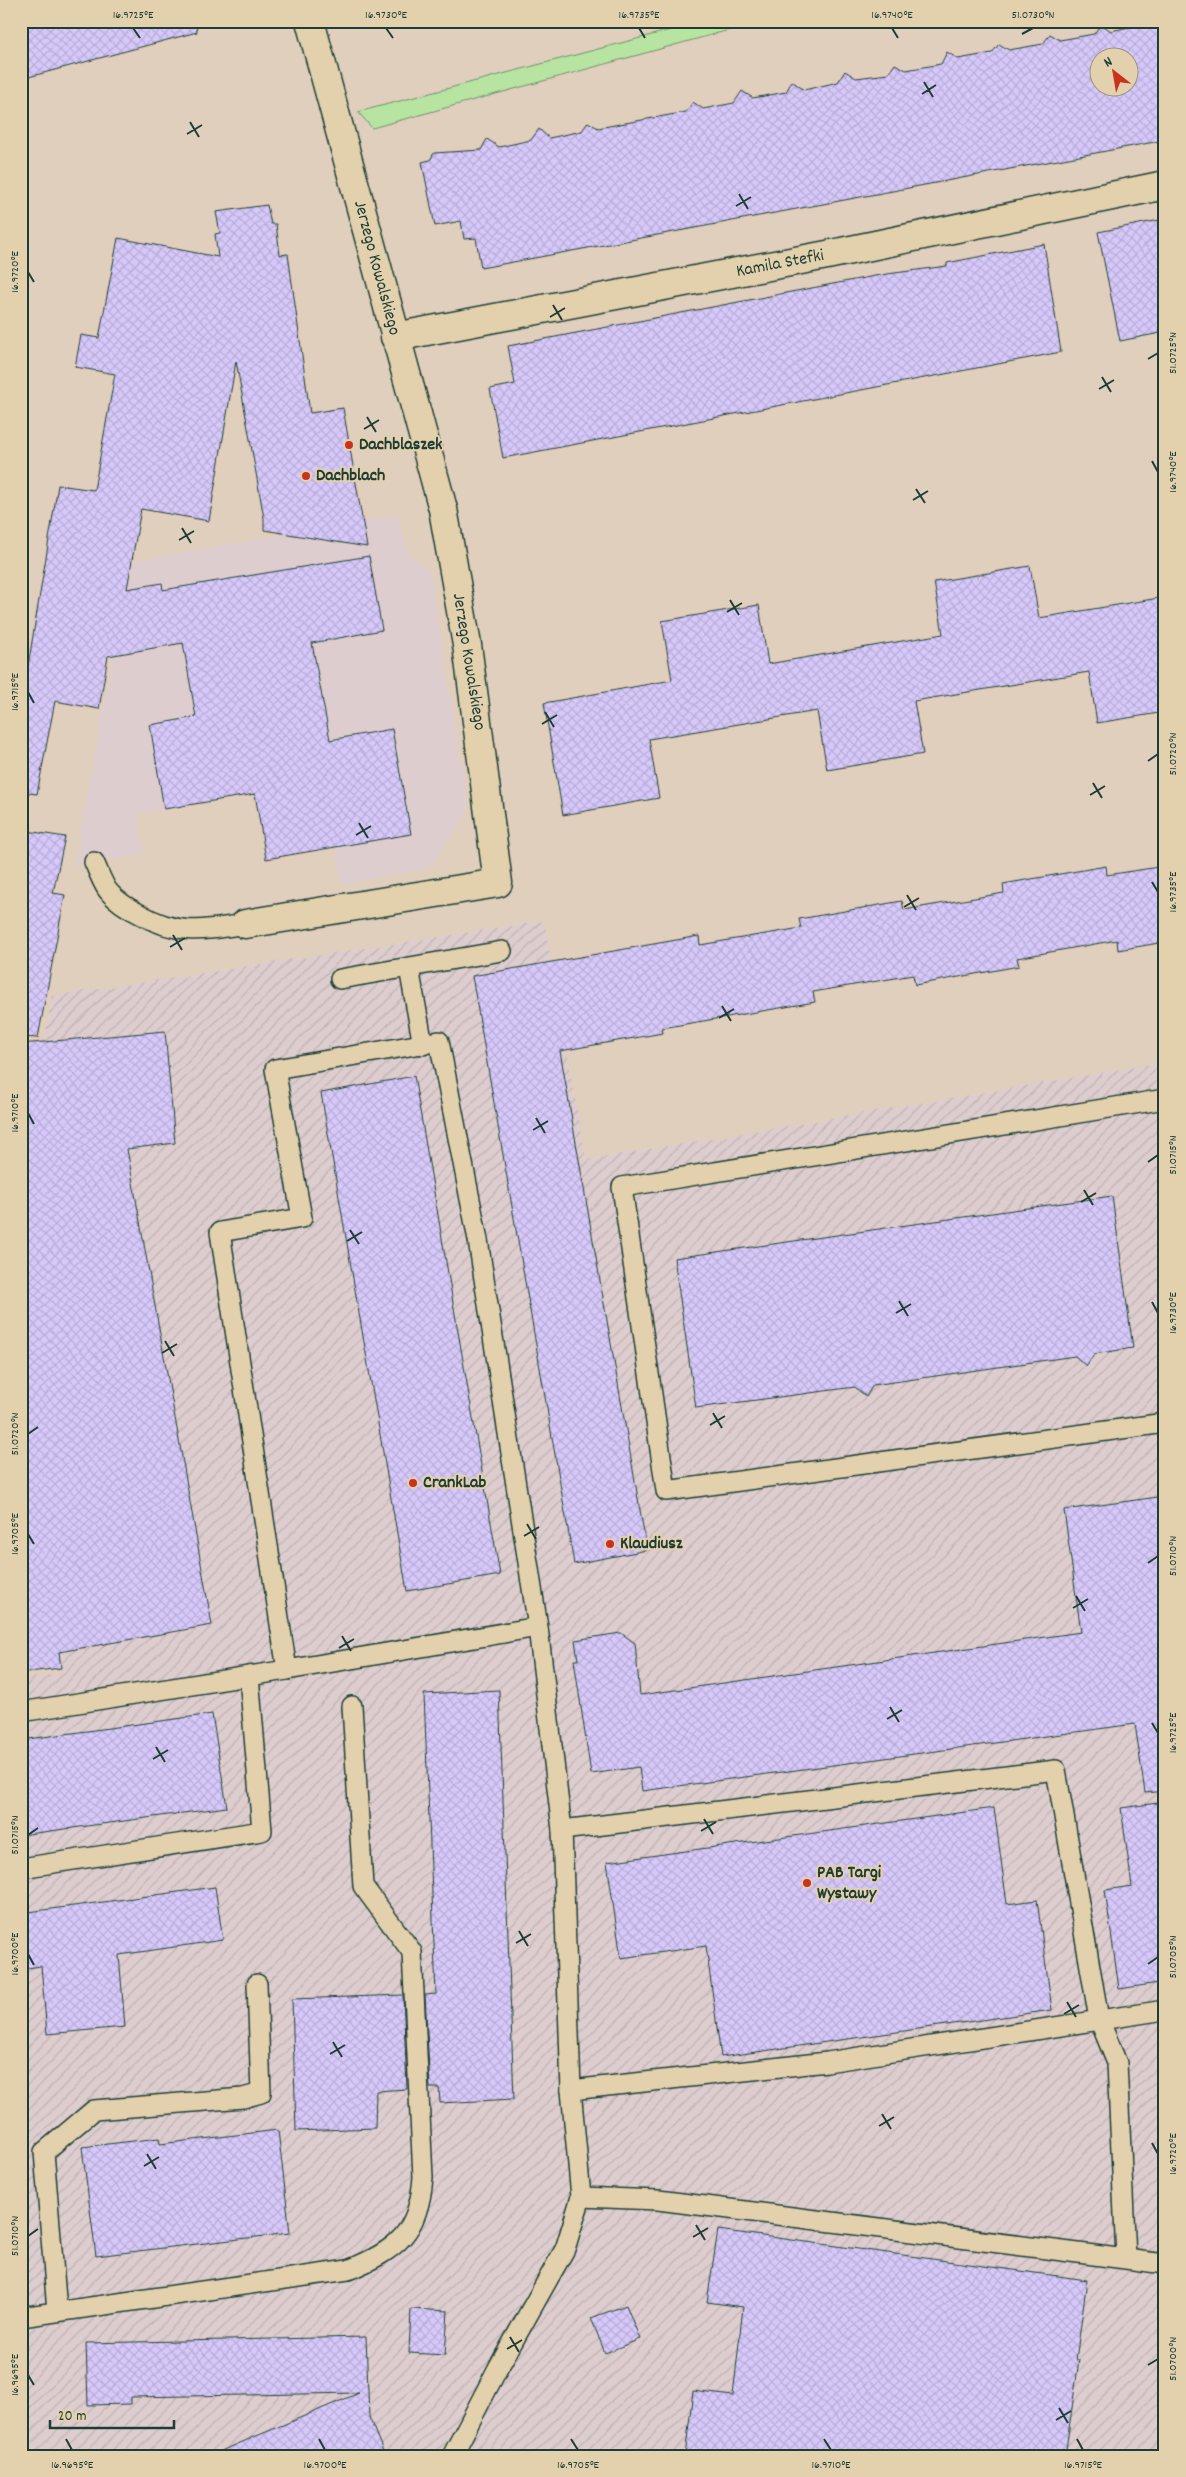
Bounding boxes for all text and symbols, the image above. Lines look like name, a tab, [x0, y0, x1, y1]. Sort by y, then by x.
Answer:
text: 16.9725°E	[113, 7, 154, 24]
text: 16.9730°E	[365, 7, 407, 24]
text: 16.9735°E	[619, 7, 660, 24]
text: 16.9740°E	[871, 7, 913, 24]
text: 51.0730°N	[1012, 7, 1055, 24]
north arrow	[1088, 48, 1138, 98]
text: N	[1100, 52, 1117, 73]
street label: Jerzego Kowalskiego	[346, 198, 406, 338]
street label: Kamila Stefki	[734, 243, 826, 284]
text: 16.9720°E	[7, 251, 24, 293]
text: 51.0725°N	[1165, 332, 1182, 374]
place label: Dachblaszek	[359, 433, 443, 458]
marker: Dachblaszek	[343, 439, 355, 451]
text: 16.9740°E	[1165, 451, 1182, 493]
place label: Dachblach	[316, 464, 385, 489]
marker: Dachblach	[300, 470, 312, 482]
street label: Jerzego Kowalskiego	[445, 592, 491, 732]
text: 16.9715°E	[7, 672, 24, 711]
text: 51.0720°N	[1165, 732, 1182, 775]
text: 16.9735°E	[1165, 871, 1182, 912]
text: 16.9710°E	[7, 1093, 24, 1133]
text: 51.0715°N	[1165, 1135, 1182, 1175]
text: 16.9730°E	[1165, 1292, 1182, 1334]
text: 51.0720°N	[7, 1412, 24, 1455]
place label: CrankLab	[423, 1471, 487, 1496]
marker: CrankLab	[407, 1477, 419, 1489]
text: 16.9705°E	[7, 1512, 24, 1555]
place label: Klaudiusz	[620, 1532, 683, 1557]
text: 51.0710°N	[1165, 1536, 1182, 1576]
marker: Klaudiusz	[604, 1538, 616, 1550]
text: 16.9725°E	[1165, 1712, 1182, 1753]
text: 51.0715°N	[7, 1815, 24, 1855]
place label: PAB Targi Wystawy	[817, 1861, 882, 1907]
marker: PAB Targi Wystawy	[801, 1877, 813, 1889]
text: 16.9700°E	[7, 1932, 24, 1975]
text: 51.0705°N	[1165, 1935, 1182, 1979]
text: 16.9720°E	[1165, 2133, 1182, 2175]
text: 51.0710°N	[7, 2216, 24, 2256]
text: 51.0700°N	[1165, 2337, 1182, 2381]
text: 16.9695°E	[7, 2353, 24, 2396]
scale bar	[50, 2397, 174, 2429]
text: 20 m	[58, 2406, 86, 2428]
text: 16.9695°E	[51, 2457, 94, 2474]
text: 16.9700°E	[304, 2457, 347, 2474]
text: 16.9705°E	[557, 2457, 600, 2474]
text: 16.9710°E	[811, 2457, 851, 2474]
text: 16.9715°E	[1064, 2457, 1103, 2474]

